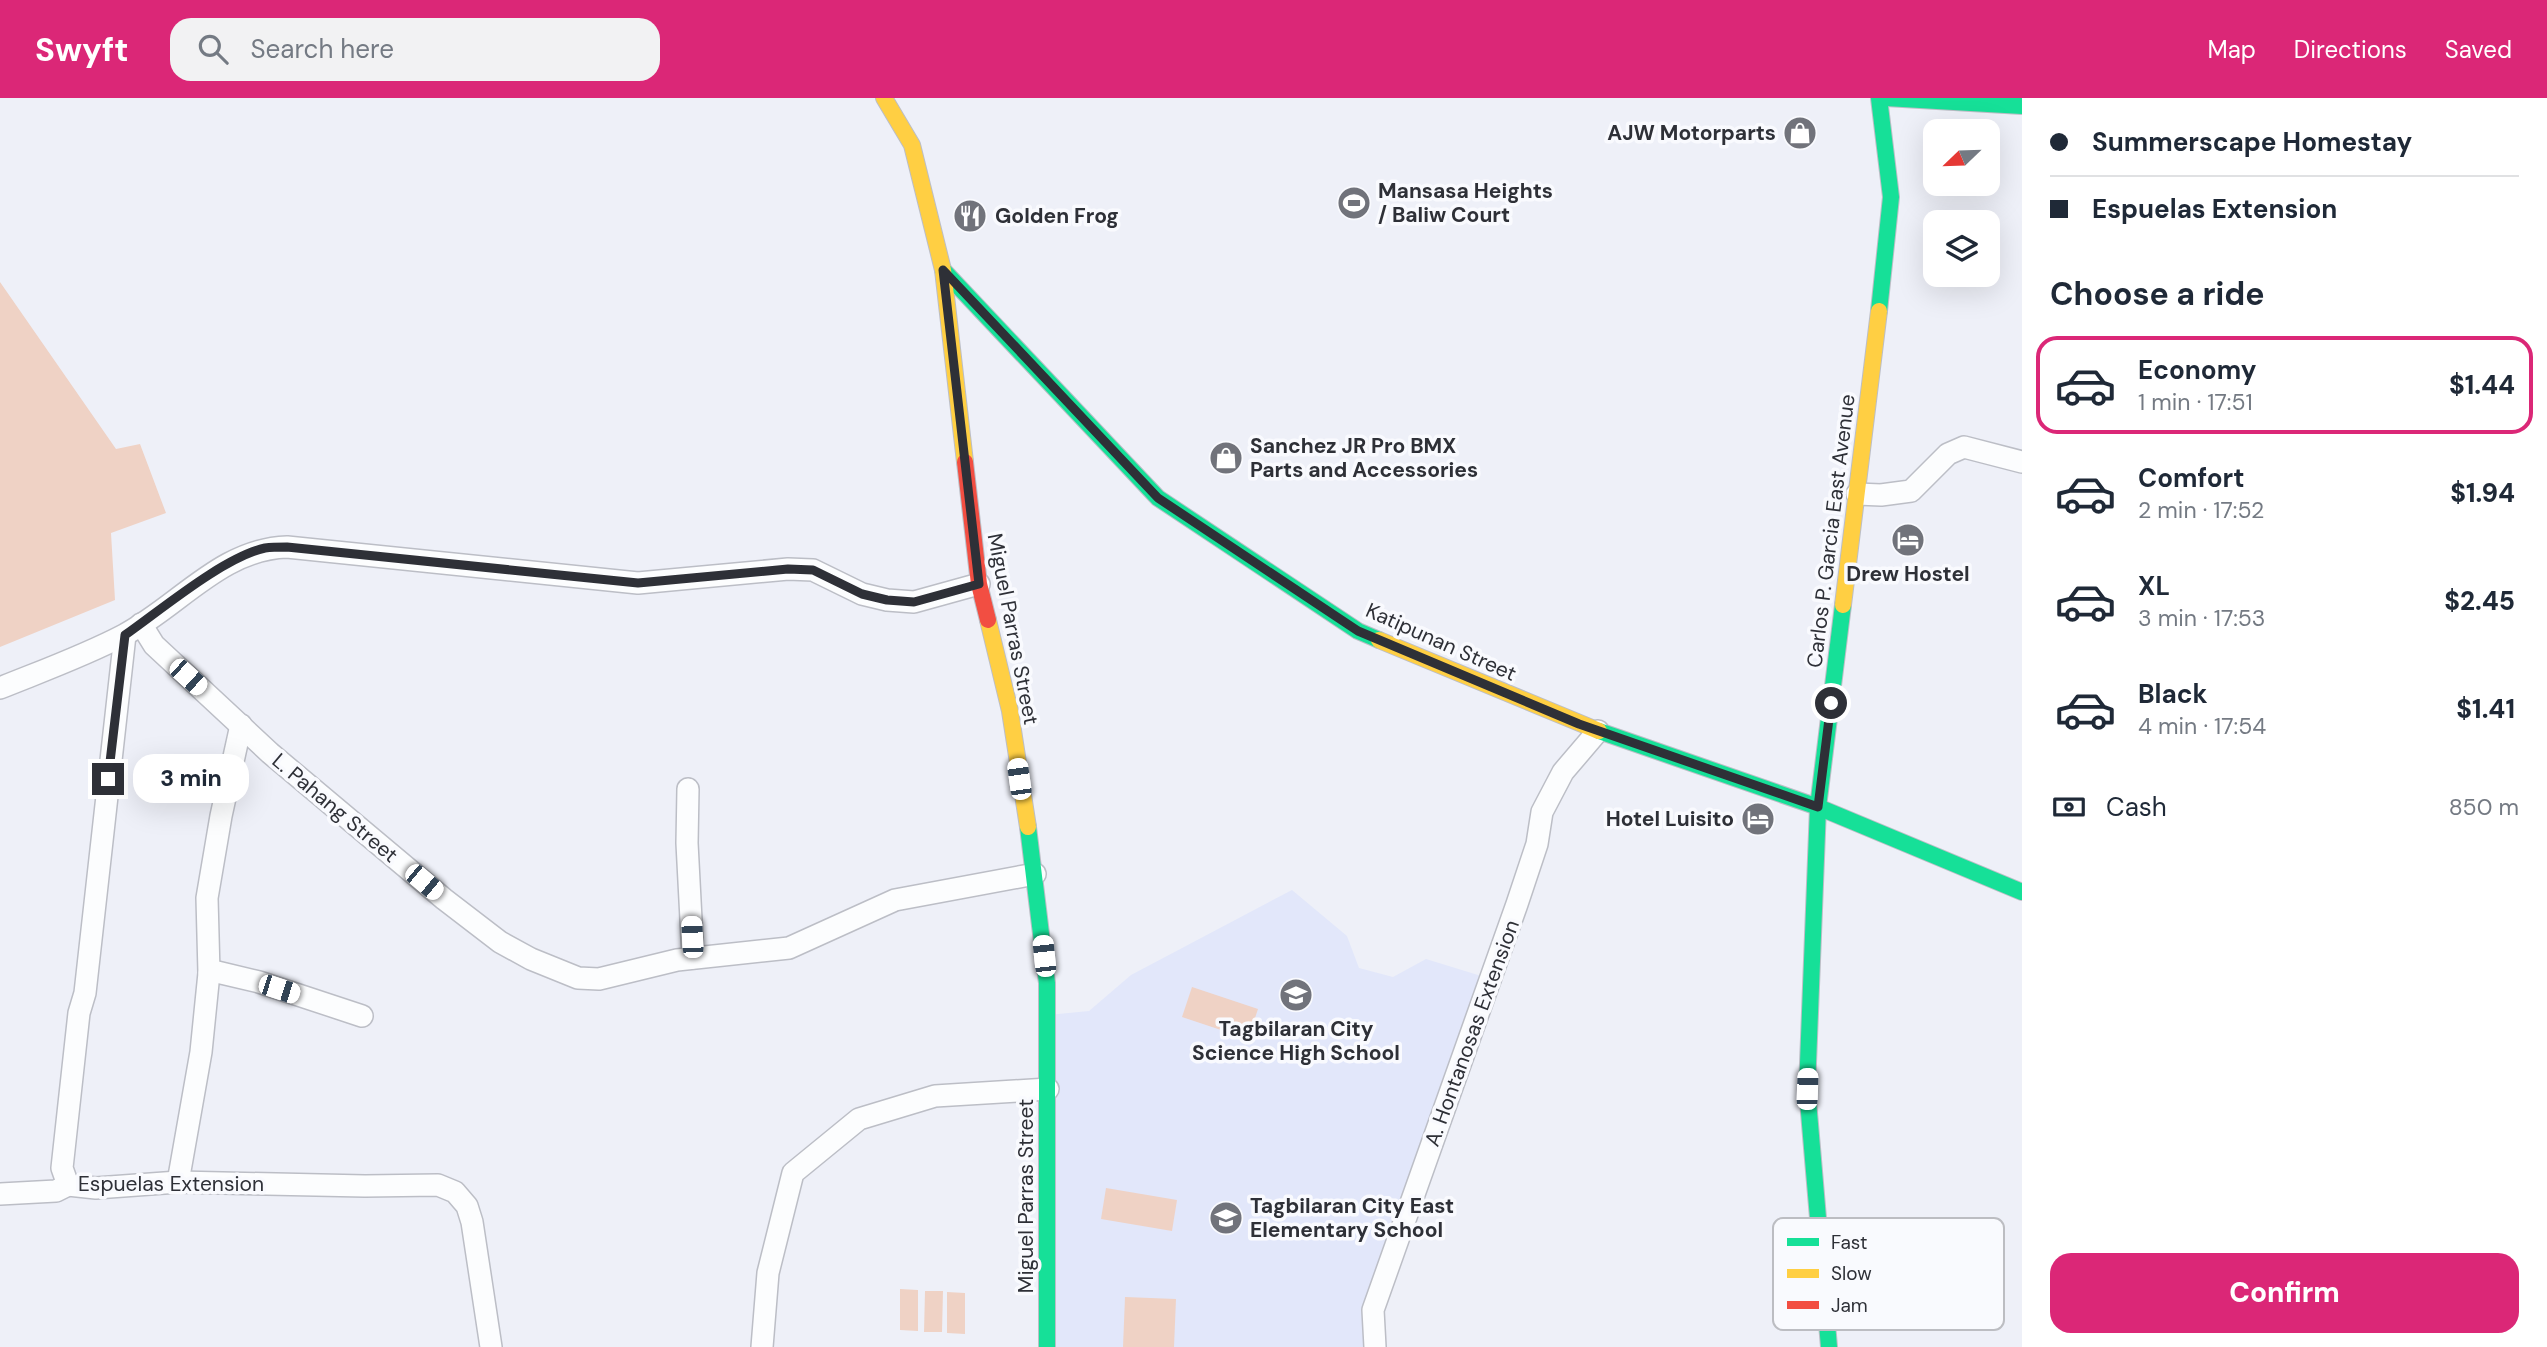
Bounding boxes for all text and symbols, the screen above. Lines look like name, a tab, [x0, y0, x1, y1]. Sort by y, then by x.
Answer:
search box	[170, 18, 660, 81]
text: Swyft	[35, 28, 128, 71]
icon: search	[194, 30, 232, 68]
text: Search here	[250, 32, 394, 66]
text: Map	[2208, 34, 2256, 65]
text: Directions	[2294, 34, 2407, 65]
text: Saved	[2445, 34, 2512, 65]
shop icon: AJW Motorparts	[1781, 114, 1819, 152]
place label: AJW Motorparts	[1607, 119, 1776, 147]
north arrow	[1923, 119, 2000, 196]
map controls	[1923, 119, 2000, 287]
text: Summerscape Homestay	[2092, 125, 2412, 159]
place label: Mansasa Heights / Baliw Court	[1378, 177, 1553, 229]
sports icon: Mansasa Heights / Baliw Court	[1335, 184, 1373, 222]
text: Espuelas Extension	[2092, 192, 2337, 226]
restaurant icon: Golden Frog	[951, 197, 989, 235]
place label: Golden Frog	[995, 202, 1119, 230]
button: layers	[1923, 210, 2000, 287]
text: Choose a ride	[2050, 273, 2265, 315]
text: Economy	[2138, 353, 2256, 387]
icon: car	[2054, 354, 2117, 417]
text: $1.44	[2449, 368, 2515, 402]
text: 1 min · 17:51	[2138, 387, 2253, 417]
street label: Carlos P. Garcia East Avenue	[1800, 393, 1862, 669]
place label: Sanchez JR Pro BMX Parts and Accessories	[1250, 432, 1478, 484]
shop icon: Sanchez JR Pro BMX Parts and Accessories	[1207, 439, 1245, 477]
text: Comfort	[2138, 461, 2244, 495]
icon: car	[2054, 462, 2117, 525]
text: $1.94	[2450, 476, 2515, 510]
text: 2 min · 17:52	[2138, 495, 2264, 525]
hotel icon: Drew Hostel	[1889, 521, 1927, 559]
street label: Miguel Parras Street	[981, 531, 1045, 727]
place label: Drew Hostel	[1846, 560, 1970, 588]
text: XL	[2138, 569, 2170, 603]
icon: car	[2054, 570, 2117, 633]
text: $2.45	[2444, 584, 2515, 618]
street label: Katipunan Street	[1361, 596, 1521, 688]
text: 3 min · 17:53	[2138, 603, 2265, 633]
car	[166, 655, 211, 699]
text: Black	[2138, 677, 2208, 711]
icon: car	[2054, 678, 2117, 741]
route start	[1815, 687, 1847, 719]
text: $1.41	[2456, 692, 2515, 726]
text: 4 min · 17:54	[2138, 711, 2266, 741]
street label: L. Pahang Street	[266, 747, 404, 869]
callout: 3 min	[132, 754, 248, 804]
car	[1006, 757, 1033, 801]
route end	[92, 763, 124, 795]
text: 3 min	[160, 763, 222, 793]
icon: cash	[2050, 788, 2088, 826]
text: Cash	[2106, 790, 2167, 824]
text: 850 m	[2449, 792, 2519, 822]
hotel icon: Hotel Luisito	[1739, 800, 1777, 838]
place label: Hotel Luisito	[1606, 805, 1734, 833]
car	[402, 860, 447, 904]
car	[681, 915, 704, 959]
street label: A. Hontanosas Extension	[1418, 916, 1526, 1150]
car	[1032, 934, 1057, 978]
car	[256, 973, 303, 1005]
school or university icon: Tagbilaran City Science High School	[1277, 976, 1315, 1014]
place label: Tagbilaran City Science High School	[1192, 1015, 1400, 1067]
car	[1796, 1068, 1819, 1110]
street label: Miguel Parras Street	[1012, 1099, 1040, 1293]
street label: Espuelas Extension	[78, 1170, 264, 1198]
place label: Tagbilaran City East Elementary School	[1250, 1192, 1454, 1244]
school or university icon: Tagbilaran City East Elementary School	[1207, 1199, 1245, 1237]
legend	[1773, 1218, 2004, 1330]
text: Fast	[1831, 1230, 1867, 1255]
button: Confirm	[2050, 1253, 2519, 1333]
text: Slow	[1831, 1261, 1872, 1286]
text: Jam	[1831, 1293, 1868, 1318]

